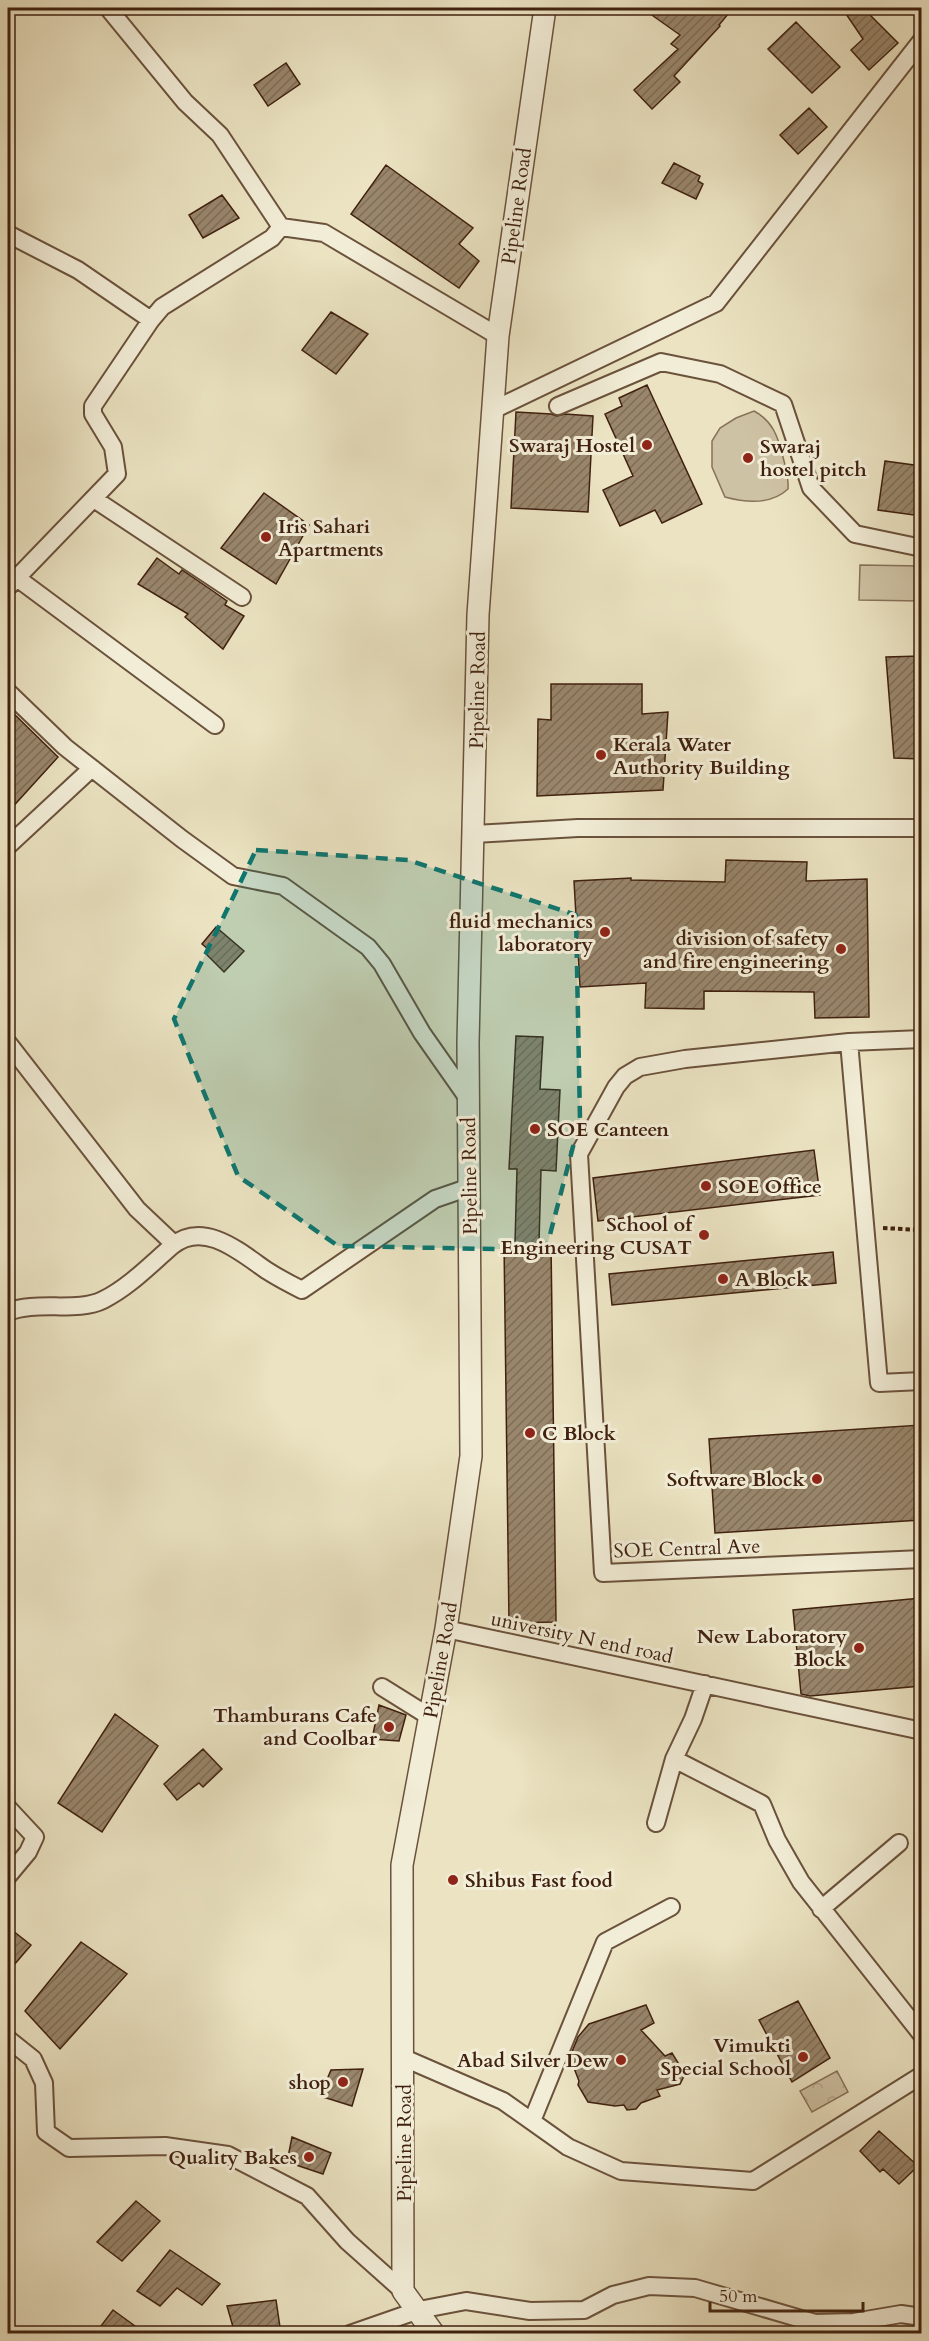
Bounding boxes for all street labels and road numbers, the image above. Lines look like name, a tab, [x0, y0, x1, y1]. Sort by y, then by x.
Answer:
street label: Pipeline Road	[495, 146, 538, 266]
street label: Pipeline Road	[463, 631, 492, 749]
street label: Pipeline Road	[455, 1117, 484, 1235]
street label: SOE Central Ave	[613, 1532, 761, 1565]
street label: Pipeline Road	[417, 1599, 464, 1720]
street label: university N end road	[488, 1605, 676, 1670]
street label: Pipeline Road	[391, 2084, 418, 2202]

